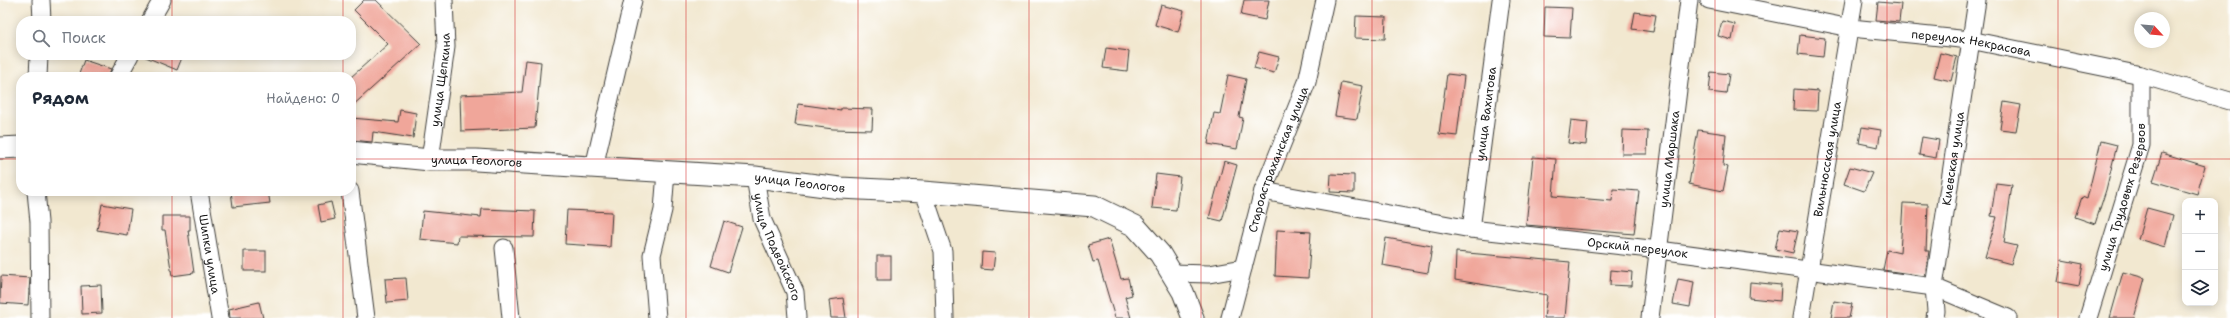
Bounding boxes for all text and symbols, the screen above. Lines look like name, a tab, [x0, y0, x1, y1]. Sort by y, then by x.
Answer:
north arrow	[2134, 12, 2170, 48]
search box	[16, 16, 356, 60]
street label: переулок Некрасова	[1911, 26, 2033, 60]
icon: search	[30, 27, 52, 49]
text: Поиск	[62, 28, 106, 48]
street label: улица Щепкина	[427, 32, 454, 128]
street label: улица Вахитова	[1472, 65, 1500, 162]
street label: Староастраханская улица	[1245, 84, 1313, 234]
text: Рядом	[32, 87, 89, 109]
text: Найдено: 0	[266, 90, 340, 107]
street label: Вильнюсская улица	[1810, 100, 1845, 218]
street label: улица Маршака	[1656, 109, 1683, 209]
street label: Киевская улица	[1938, 110, 1968, 207]
street label: улица Трудовых Резервов	[2095, 123, 2149, 273]
street label: улица Геологов	[431, 152, 523, 171]
street label: улица Геологов	[753, 169, 845, 196]
street label: улица Подвойского	[750, 192, 804, 301]
map controls	[2182, 198, 2218, 306]
button: +	[2182, 198, 2218, 234]
street label: Шипки улица	[195, 213, 224, 296]
street label: Орский переулок	[1586, 234, 1690, 262]
button: −	[2182, 234, 2218, 270]
button: layers	[2182, 270, 2218, 306]

